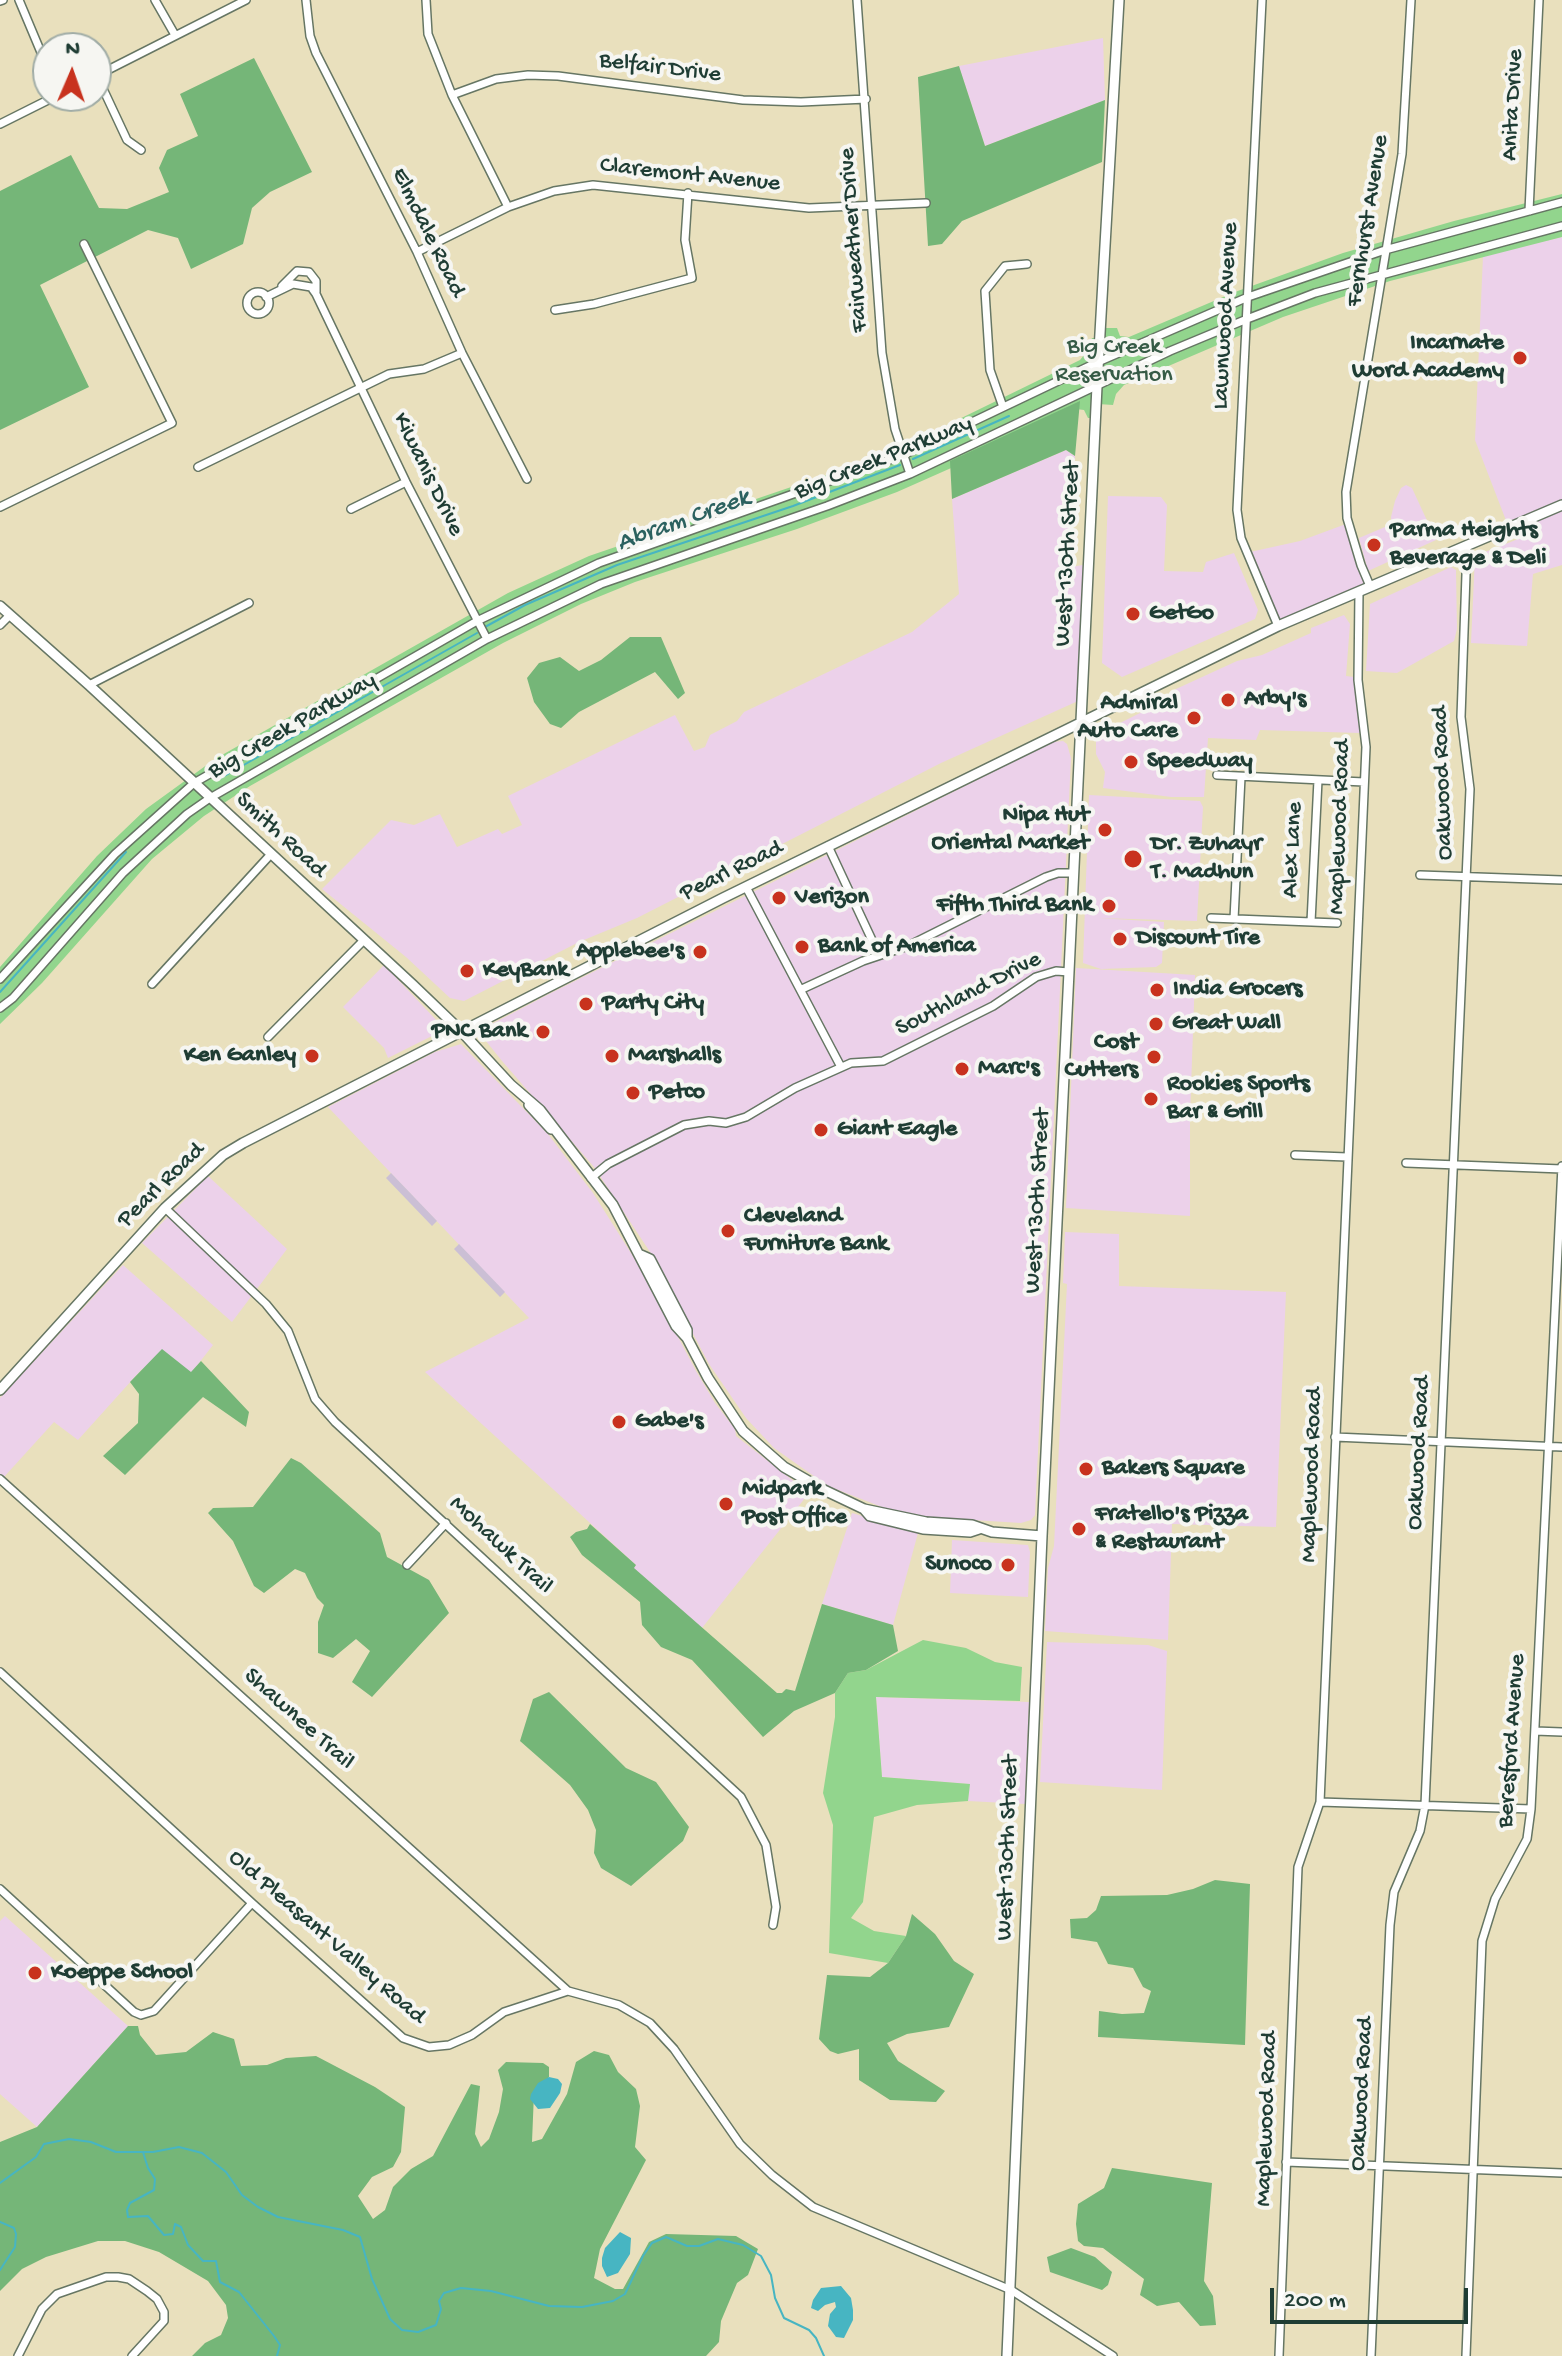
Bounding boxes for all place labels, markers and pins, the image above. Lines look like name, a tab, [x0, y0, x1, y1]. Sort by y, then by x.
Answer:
place label: Incarnate Word Academy	[1352, 330, 1504, 386]
marker: Incarnate Word Academy	[1511, 349, 1529, 367]
place label: Parma Heights Beverage & Deli	[1390, 517, 1546, 573]
marker: Parma Heights Beverage & Deli	[1365, 536, 1383, 554]
place label: GetGo	[1149, 600, 1214, 628]
marker: GetGo	[1124, 605, 1142, 623]
place label: Arby's	[1244, 686, 1306, 714]
place label: Admiral Auto Care	[1077, 690, 1178, 746]
marker: Arby's	[1219, 691, 1237, 709]
marker: Admiral Auto Care	[1185, 709, 1203, 727]
place label: Speedway	[1147, 748, 1253, 776]
marker: Speedway	[1122, 753, 1140, 771]
place label: Nipa Hut Oriental Market	[932, 802, 1089, 858]
marker: Nipa Hut Oriental Market	[1096, 821, 1114, 839]
place label: Dr. Zuhayr T. Madhun	[1151, 831, 1262, 887]
marker: Dr. Zuhayr T. Madhun	[1122, 848, 1144, 870]
place label: Verizon	[795, 884, 869, 912]
marker: Verizon	[770, 889, 788, 907]
place label: Fifth Third Bank	[937, 892, 1093, 920]
marker: Fifth Third Bank	[1100, 897, 1118, 915]
place label: Discount Tire	[1136, 925, 1260, 953]
marker: Discount Tire	[1111, 930, 1129, 948]
place label: Bank of America	[818, 933, 976, 961]
place label: Applebee's	[576, 938, 684, 966]
marker: Bank of America	[793, 938, 811, 956]
marker: Applebee's	[691, 943, 709, 961]
place label: KeyBank	[483, 957, 568, 985]
marker: KeyBank	[458, 962, 476, 980]
place label: India Grocers	[1173, 976, 1302, 1004]
marker: India Grocers	[1148, 981, 1166, 999]
place label: Party City	[602, 990, 704, 1018]
marker: Party City	[577, 995, 595, 1013]
place label: Great Wall	[1172, 1010, 1281, 1038]
marker: Great Wall	[1147, 1015, 1165, 1033]
place label: PNC Bank	[432, 1018, 527, 1046]
marker: PNC Bank	[534, 1023, 552, 1041]
place label: Cost Cutters	[1064, 1029, 1138, 1085]
place label: Ken Ganley	[184, 1042, 296, 1070]
place label: Marshalls	[628, 1042, 721, 1070]
marker: Ken Ganley	[303, 1047, 321, 1065]
marker: Marshalls	[603, 1047, 621, 1065]
marker: Cost Cutters	[1145, 1048, 1163, 1066]
place label: Marc's	[978, 1055, 1040, 1083]
marker: Marc's	[953, 1060, 971, 1078]
place label: Rookies Sports Bar & Grill	[1167, 1071, 1310, 1127]
place label: Petco	[649, 1079, 705, 1107]
marker: Petco	[624, 1084, 642, 1102]
marker: Rookies Sports Bar & Grill	[1142, 1090, 1160, 1108]
place label: Giant Eagle	[837, 1116, 957, 1144]
marker: Giant Eagle	[812, 1121, 830, 1139]
place label: Cleveland Furniture Bank	[744, 1203, 888, 1259]
marker: Cleveland Furniture Bank	[719, 1222, 737, 1240]
place label: Gabe's	[635, 1408, 703, 1436]
marker: Gabe's	[610, 1413, 628, 1431]
place label: Bakers Square	[1102, 1455, 1245, 1483]
marker: Bakers Square	[1077, 1460, 1095, 1478]
place label: Midpark Post Office	[742, 1476, 847, 1532]
marker: Midpark Post Office	[717, 1495, 735, 1513]
place label: Fratello's Pizza & Restaurant	[1095, 1501, 1248, 1557]
marker: Fratello's Pizza & Restaurant	[1070, 1520, 1088, 1538]
place label: Sunoco	[925, 1551, 992, 1579]
marker: Sunoco	[999, 1556, 1017, 1574]
place label: Koeppe School	[51, 1959, 193, 1987]
marker: Koeppe School	[26, 1964, 44, 1982]

